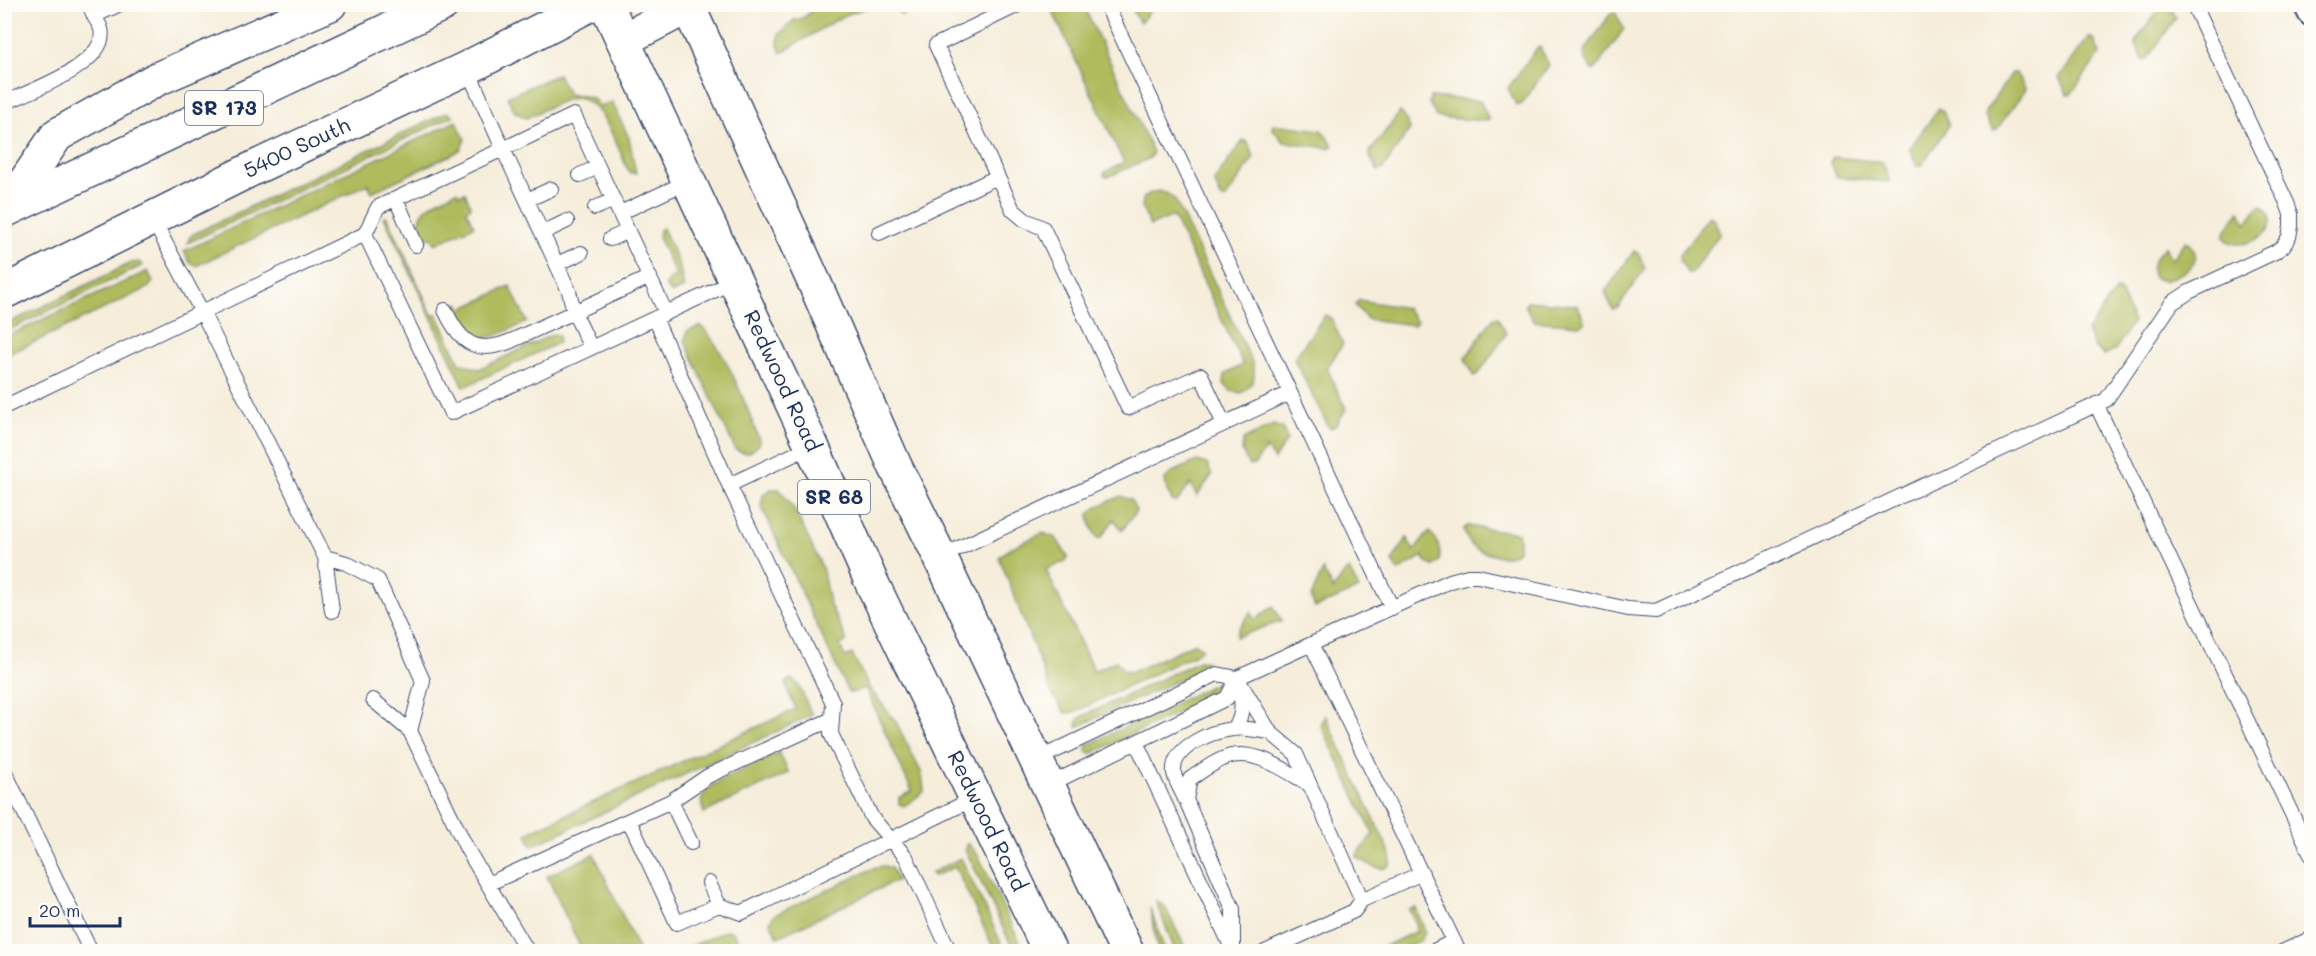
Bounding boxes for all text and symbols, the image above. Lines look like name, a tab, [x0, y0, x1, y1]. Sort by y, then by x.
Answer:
road number: SR 173	[185, 91, 263, 125]
street label: 5400 South	[239, 110, 354, 183]
street label: Redwood Road	[739, 305, 828, 456]
road number: SR 68	[798, 480, 870, 514]
street label: Redwood Road	[943, 746, 1034, 895]
scale bar	[30, 890, 120, 928]
text: 20 m	[39, 898, 80, 922]

